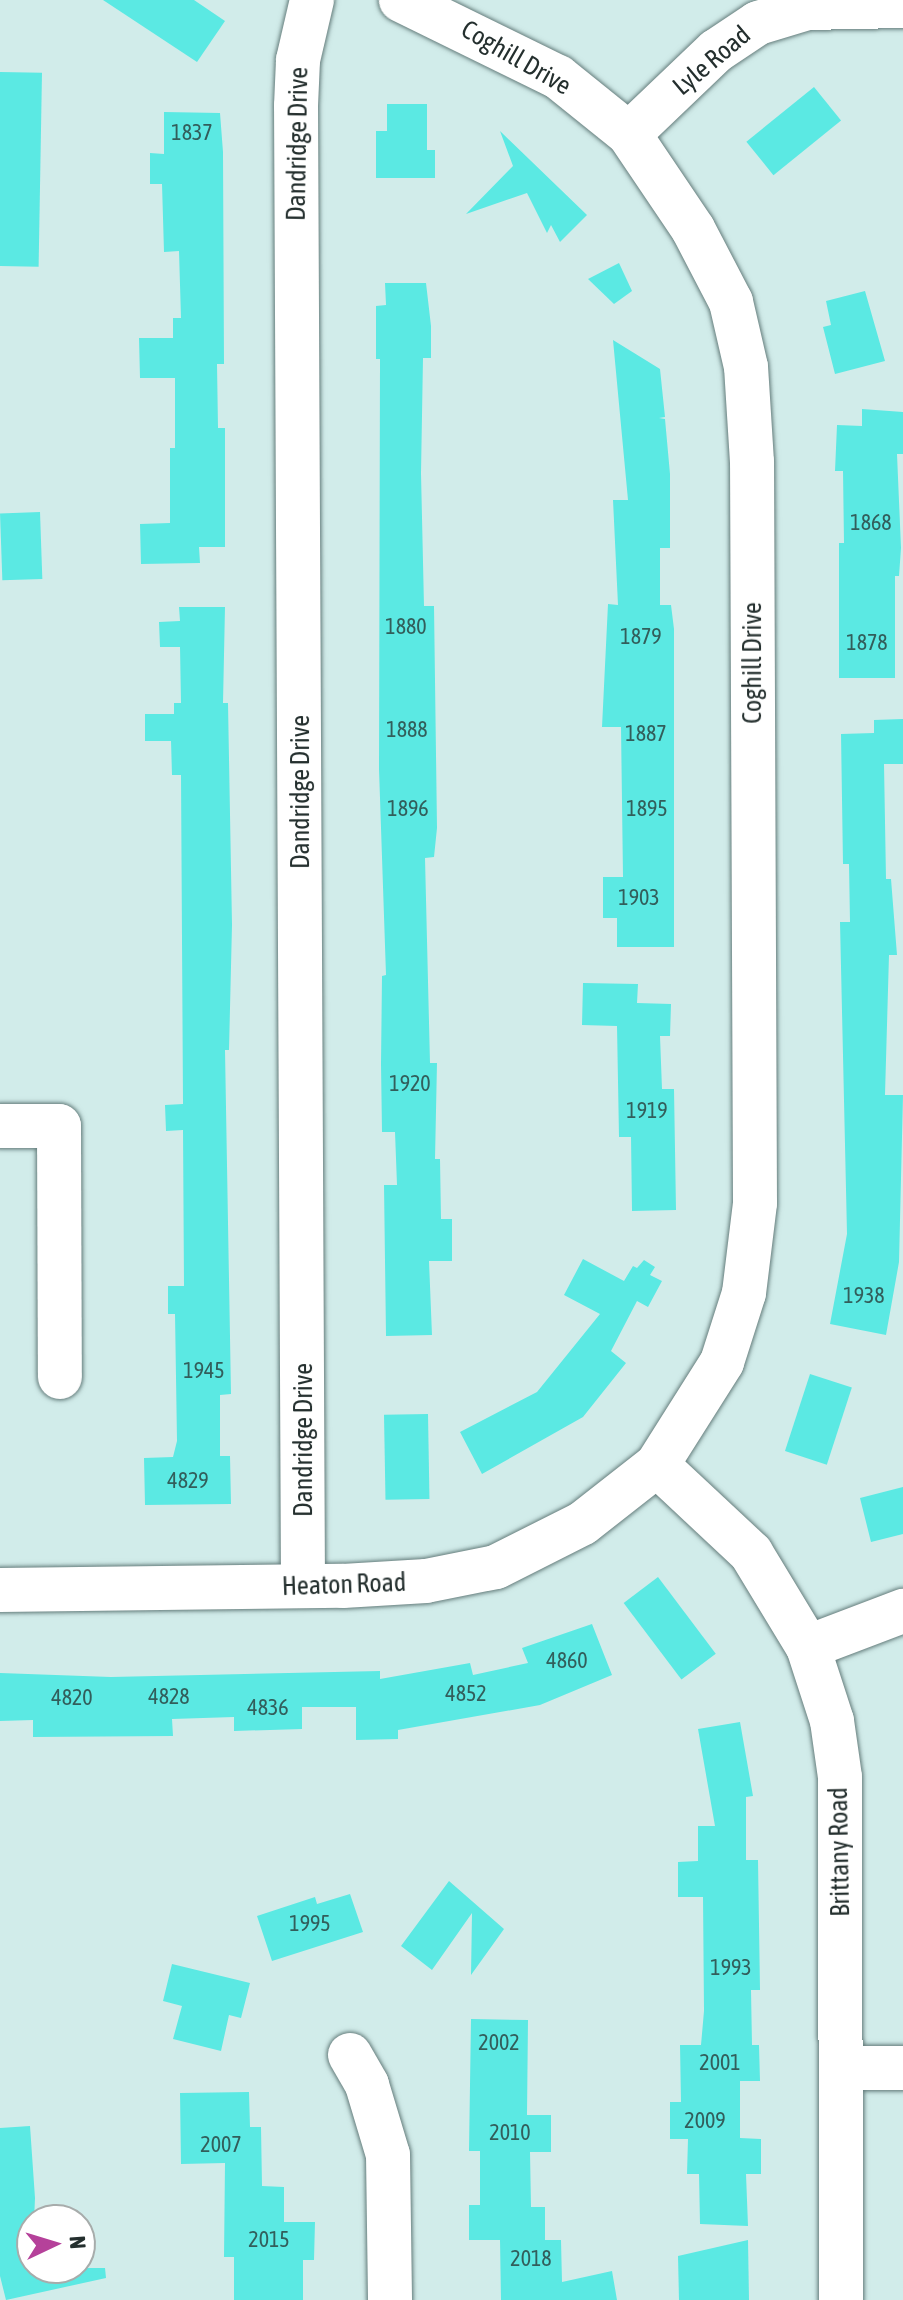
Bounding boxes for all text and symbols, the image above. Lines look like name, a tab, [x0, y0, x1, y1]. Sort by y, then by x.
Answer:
street label: Coghill Drive	[456, 14, 576, 102]
street label: Lyle Road	[667, 20, 757, 102]
street label: Dandridge Drive	[281, 67, 315, 221]
house number: 1837	[171, 120, 213, 146]
house number: 1868	[850, 510, 892, 536]
street label: Coghill Drive	[737, 602, 769, 724]
house number: 1880	[385, 614, 427, 640]
house number: 1879	[620, 624, 662, 650]
house number: 1878	[846, 630, 888, 656]
street label: Dandridge Drive	[285, 715, 317, 869]
house number: 1888	[386, 717, 428, 743]
house number: 1887	[625, 721, 667, 747]
house number: 1896	[387, 796, 429, 822]
house number: 1895	[626, 796, 668, 822]
house number: 1903	[618, 885, 660, 911]
house number: 1920	[389, 1071, 431, 1097]
house number: 1919	[626, 1098, 668, 1124]
house number: 1938	[843, 1283, 885, 1309]
house number: 1945	[183, 1358, 225, 1384]
street label: Dandridge Drive	[288, 1363, 320, 1517]
house number: 4829	[167, 1468, 209, 1494]
street label: Heaton Road	[281, 1567, 407, 1603]
house number: 4860	[546, 1648, 588, 1674]
house number: 4852	[445, 1681, 487, 1707]
house number: 4828	[148, 1684, 190, 1710]
house number: 4820	[51, 1685, 93, 1711]
house number: 4836	[247, 1695, 289, 1721]
street label: Brittany Road	[823, 1787, 857, 1917]
house number: 1995	[289, 1911, 331, 1937]
house number: 1993	[710, 1955, 752, 1981]
house number: 2002	[478, 2030, 520, 2056]
house number: 2001	[699, 2050, 741, 2076]
house number: 2009	[684, 2108, 726, 2134]
house number: 2010	[489, 2120, 531, 2146]
house number: 2007	[200, 2132, 242, 2158]
north arrow	[16, 2204, 96, 2284]
house number: 2015	[248, 2227, 290, 2253]
text: N	[65, 2235, 91, 2250]
house number: 2018	[510, 2246, 552, 2272]

